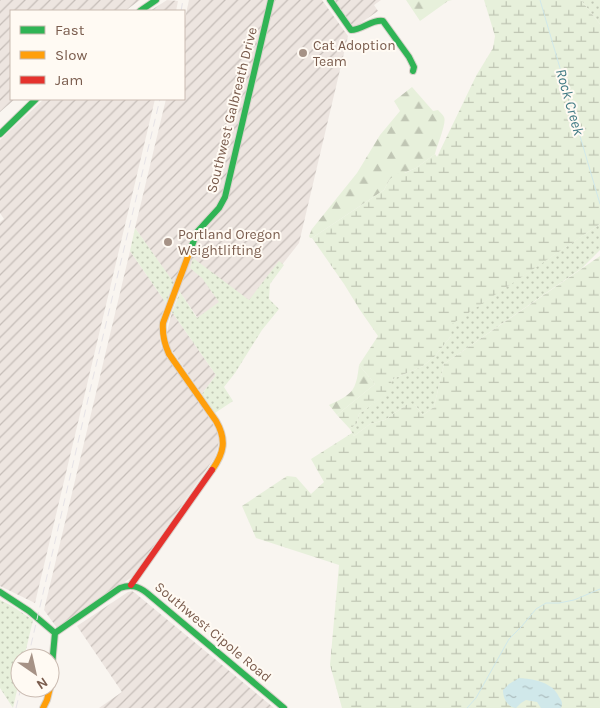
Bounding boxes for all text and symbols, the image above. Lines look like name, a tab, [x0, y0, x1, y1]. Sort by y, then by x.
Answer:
legend	[10, 10, 185, 100]
text: Fast	[55, 21, 85, 39]
street label: Southwest Galbreath Drive	[203, 25, 261, 195]
place label: Cat Adoption Team	[313, 37, 396, 70]
text: Slow	[55, 46, 87, 64]
marker: Cat Adoption Team	[297, 47, 309, 59]
water label: Rock Creek	[552, 67, 588, 138]
text: Jam	[55, 71, 83, 89]
place label: Portland Oregon Weightlifting	[178, 226, 281, 259]
marker: Portland Oregon Weightlifting	[162, 236, 174, 248]
street label: Southwest Cipole Road	[151, 578, 275, 686]
north arrow	[10, 648, 60, 698]
text: N	[33, 674, 51, 693]

